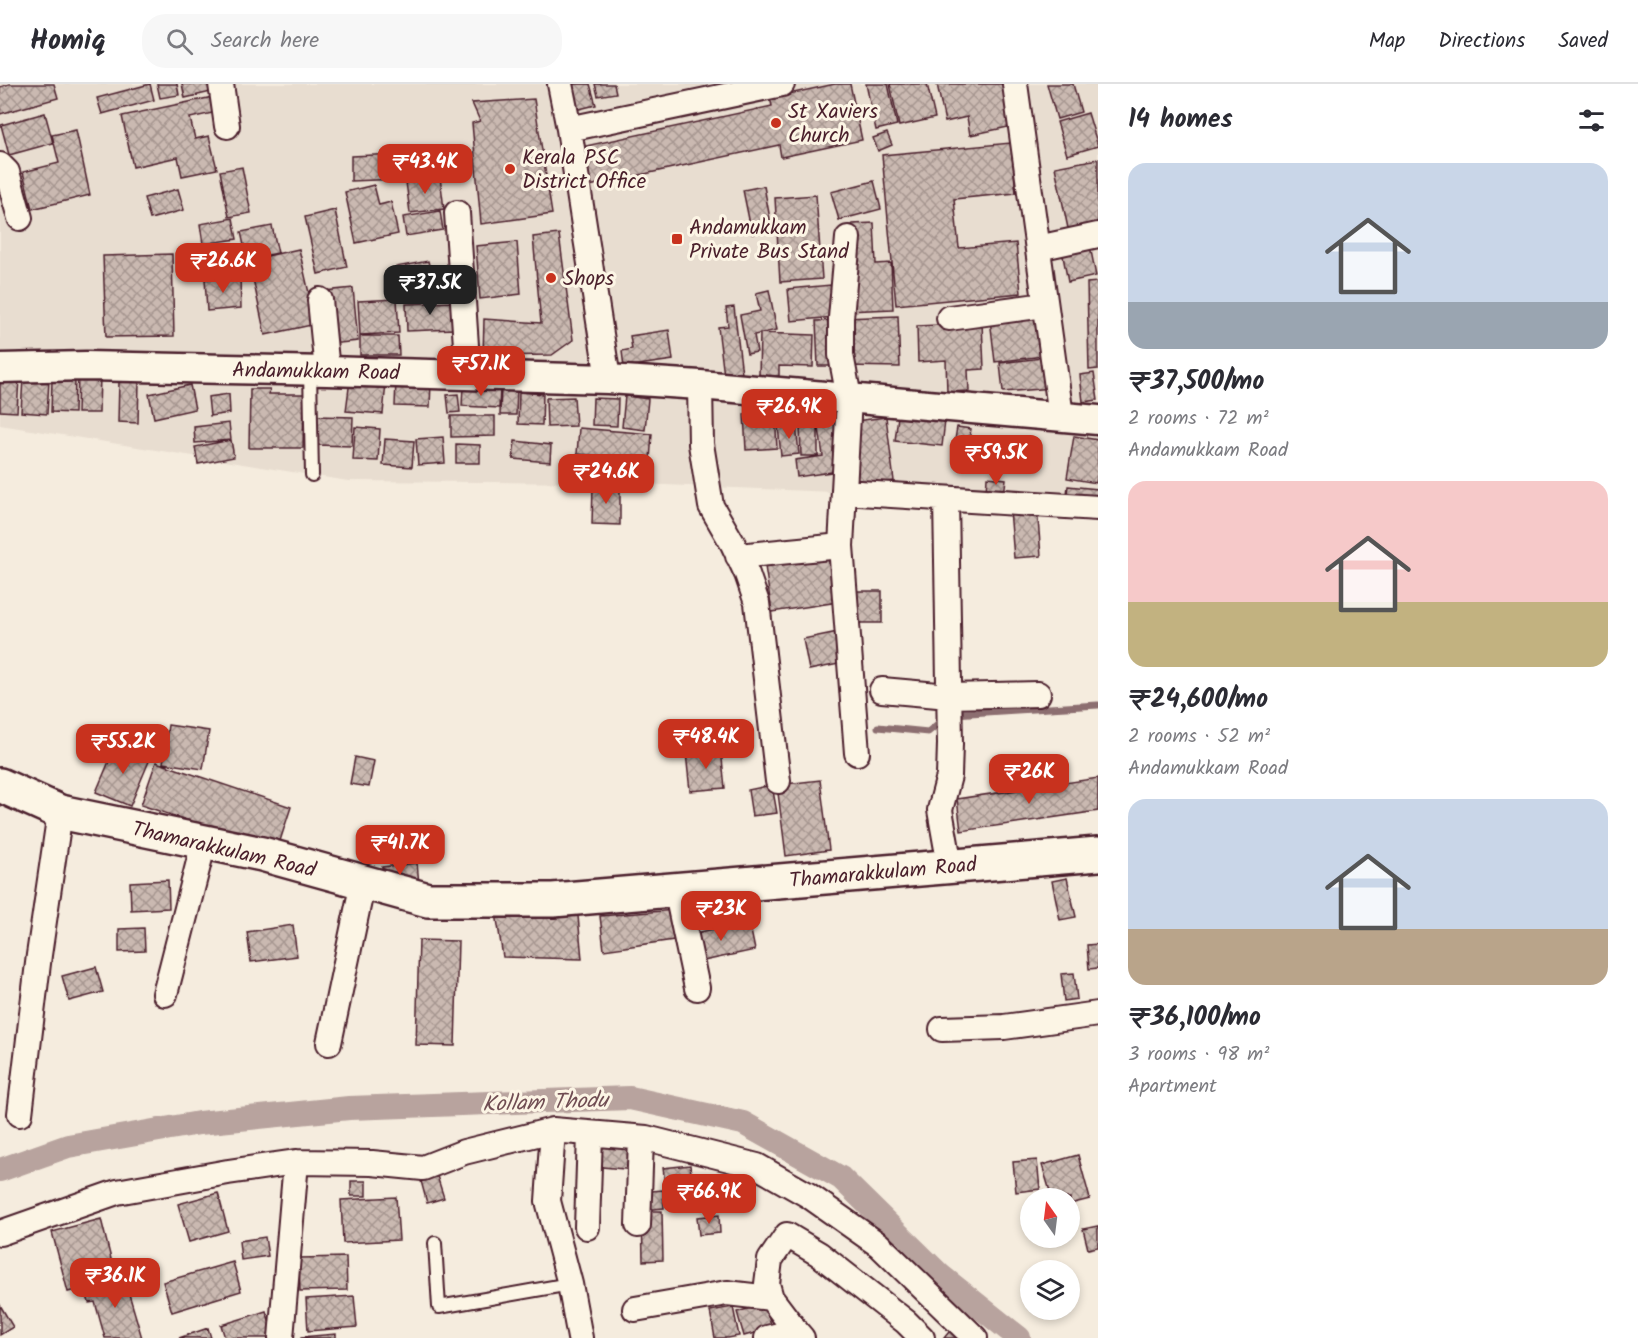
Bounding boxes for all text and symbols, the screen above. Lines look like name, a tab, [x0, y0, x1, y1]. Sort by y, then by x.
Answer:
search box	[142, 14, 562, 68]
text: Homiq	[30, 19, 106, 64]
text: Search here	[211, 24, 319, 59]
icon: search	[163, 25, 196, 58]
text: Map	[1369, 25, 1405, 58]
text: Directions	[1438, 25, 1525, 58]
text: Saved	[1558, 25, 1608, 58]
place label: St Xaviers Church	[788, 96, 878, 153]
text: 14 homes	[1128, 99, 1233, 141]
icon: filters	[1575, 104, 1608, 137]
marker: St Xaviers Church	[769, 116, 783, 130]
place label: Kerala PSC District Office	[522, 142, 647, 199]
pin: ₹43.4K	[376, 144, 474, 195]
text: ₹43.4K	[392, 147, 458, 179]
marker: Kerala PSC District Office	[503, 162, 517, 176]
icon: home	[1314, 202, 1422, 310]
place label: Andamukkam Private Bus Stand	[689, 212, 849, 269]
marker: Andamukkam Private Bus Stand	[670, 232, 684, 246]
pin: ₹26.6K	[174, 243, 272, 294]
text: ₹26.6K	[189, 246, 257, 278]
place label: Shops	[563, 263, 614, 296]
pin: ₹37.5K	[381, 265, 479, 316]
text: ₹37.5K	[398, 268, 462, 300]
marker: Shops	[544, 271, 558, 285]
pin: ₹57.1K	[432, 346, 530, 397]
text: ₹57.1K	[451, 349, 511, 381]
street label: Andamukkam Road	[232, 355, 401, 390]
text: ₹37,500/mo	[1128, 361, 1264, 403]
pin: ₹26.9K	[740, 389, 838, 440]
text: ₹26.9K	[756, 392, 822, 424]
text: 2 rooms · 72 m²	[1128, 403, 1269, 435]
pin: ₹59.5K	[947, 435, 1045, 486]
text: Andamukkam Road	[1128, 435, 1288, 467]
text: ₹59.5K	[964, 438, 1028, 470]
pin: ₹24.6K	[557, 454, 655, 505]
text: ₹24.6K	[572, 457, 640, 489]
icon: home	[1314, 520, 1422, 628]
text: ₹24,600/mo	[1128, 679, 1268, 721]
pin: ₹48.4K	[657, 719, 755, 770]
text: 2 rooms · 52 m²	[1128, 721, 1270, 753]
text: ₹48.4K	[672, 722, 740, 754]
pin: ₹55.2K	[74, 724, 172, 775]
text: ₹55.2K	[90, 727, 156, 759]
text: Andamukkam Road	[1128, 753, 1288, 785]
pin: ₹26K	[993, 754, 1065, 805]
text: ₹26K	[1003, 757, 1055, 789]
street label: Thamarakkulam Road	[128, 813, 319, 888]
pin: ₹41.7K	[351, 825, 449, 876]
text: ₹41.7K	[370, 828, 430, 860]
icon: home	[1314, 838, 1422, 946]
street label: Thamarakkulam Road	[788, 849, 979, 898]
pin: ₹23K	[685, 891, 757, 942]
text: ₹23K	[695, 894, 747, 926]
text: ₹36,100/mo	[1128, 997, 1261, 1039]
text: 3 rooms · 98 m²	[1128, 1039, 1269, 1071]
text: Apartment	[1128, 1071, 1217, 1103]
water label: Kollam Thodu	[482, 1084, 611, 1123]
pin: ₹66.9K	[660, 1174, 758, 1225]
text: ₹66.9K	[676, 1177, 742, 1209]
north arrow	[1020, 1188, 1080, 1248]
map controls	[1020, 1188, 1080, 1320]
pin: ₹36.1K	[66, 1258, 164, 1309]
button: layers	[1020, 1260, 1080, 1320]
text: ₹36.1K	[84, 1261, 146, 1293]

